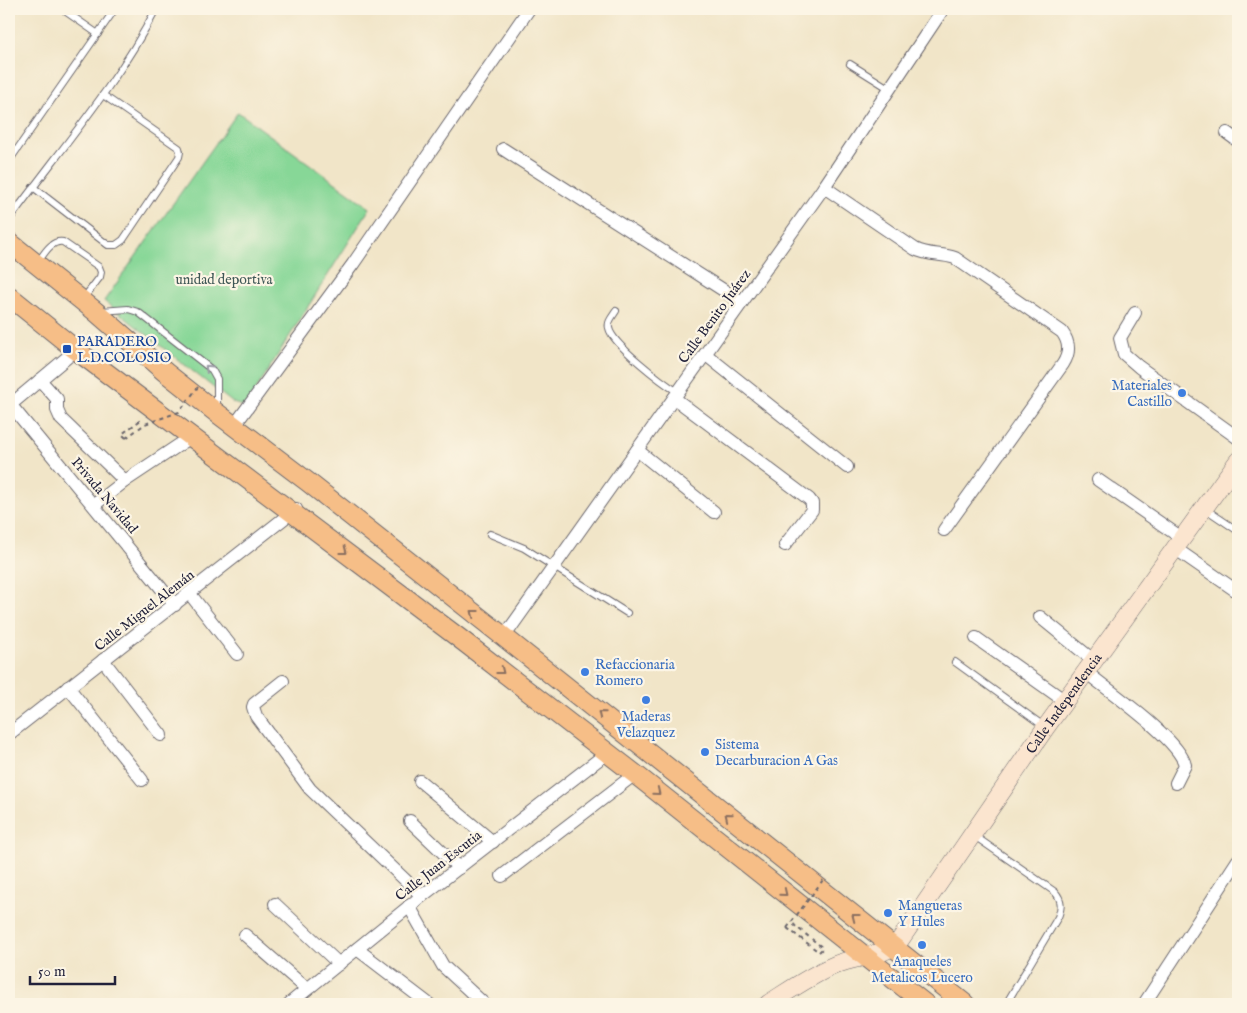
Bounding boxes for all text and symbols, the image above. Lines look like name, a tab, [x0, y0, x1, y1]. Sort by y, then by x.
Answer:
street label: Calle Benito Juárez	[675, 266, 755, 367]
park label: unidad deportiva	[175, 271, 274, 289]
place label: PARADERO L.D.COLOSIO	[77, 333, 172, 367]
marker: PARADERO L.D.COLOSIO	[61, 343, 73, 355]
one-way arrow	[205, 365, 214, 374]
place label: Materiales Castillo	[1112, 377, 1172, 411]
marker: Materiales Castillo	[1176, 387, 1188, 399]
street label: Privada Navidad	[67, 454, 142, 538]
one-way arrow	[338, 546, 347, 554]
street label: Calle Miguel Alemán	[91, 566, 199, 655]
one-way arrow	[471, 611, 480, 619]
street label: Calle Independencia	[1022, 649, 1107, 758]
place label: Refaccionaria Romero	[595, 656, 676, 690]
one-way arrow	[495, 665, 504, 673]
marker: Refaccionaria Romero	[579, 666, 591, 678]
marker: Maderas Velazquez	[640, 694, 652, 706]
place label: Maderas Velazquez	[616, 708, 676, 742]
one-way arrow	[598, 712, 607, 720]
place label: Sistema Decarburacion A Gas	[715, 736, 838, 770]
marker: Sistema Decarburacion A Gas	[699, 746, 711, 758]
one-way arrow	[651, 786, 660, 794]
one-way arrow	[724, 813, 733, 822]
street label: Calle Juan Escutia	[392, 826, 486, 905]
one-way arrow	[778, 888, 787, 896]
place label: Mangueras Y Hules	[898, 897, 962, 931]
marker: Mangueras Y Hules	[882, 907, 894, 919]
one-way arrow	[852, 915, 861, 923]
marker: Anaqueles Metalicos Lucero	[916, 939, 928, 951]
scale bar	[30, 953, 115, 985]
place label: Anaqueles Metalicos Lucero	[871, 953, 973, 987]
text: 50 m	[38, 962, 66, 981]

